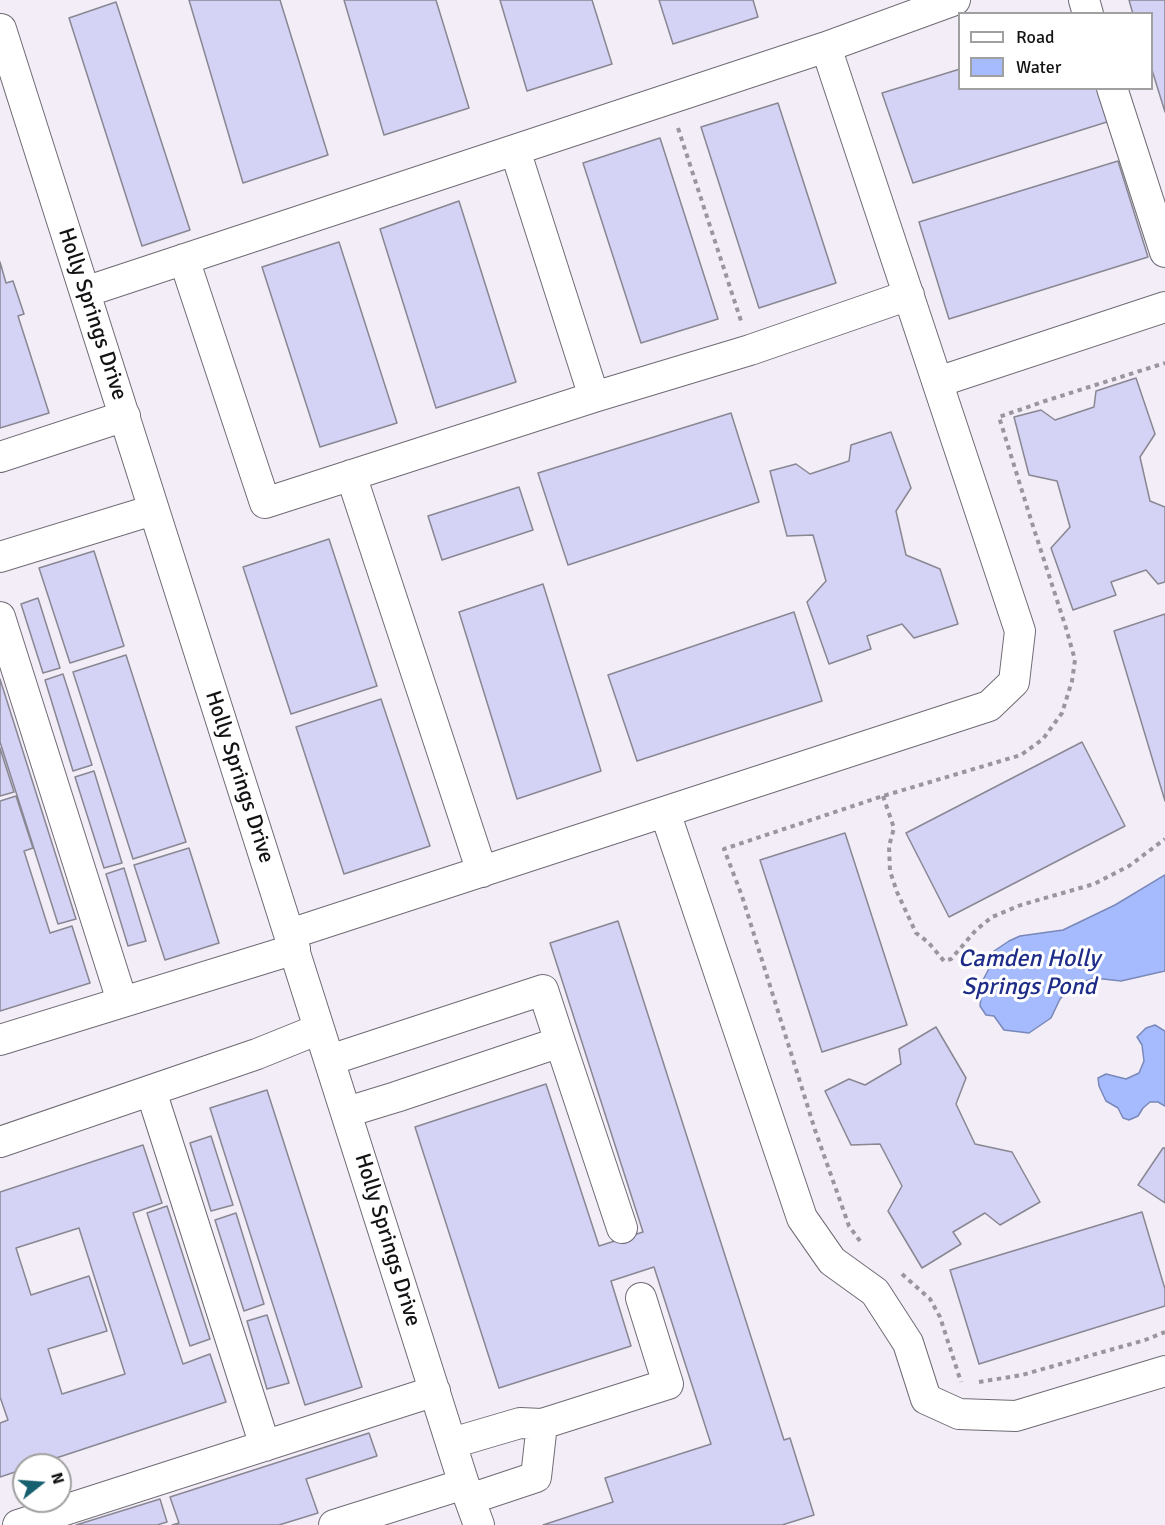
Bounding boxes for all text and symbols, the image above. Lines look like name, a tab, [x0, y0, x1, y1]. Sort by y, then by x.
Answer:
legend	[958, 12, 1153, 90]
text: Road	[1016, 26, 1055, 48]
text: Water	[1016, 56, 1061, 78]
street label: Holly Springs Drive	[52, 225, 132, 403]
street label: Holly Springs Drive	[199, 688, 279, 866]
water label: Camden Holly Springs Pond	[958, 946, 1100, 1002]
street label: Holly Springs Drive	[348, 1150, 426, 1330]
north arrow	[12, 1453, 72, 1513]
text: N	[46, 1470, 68, 1487]

